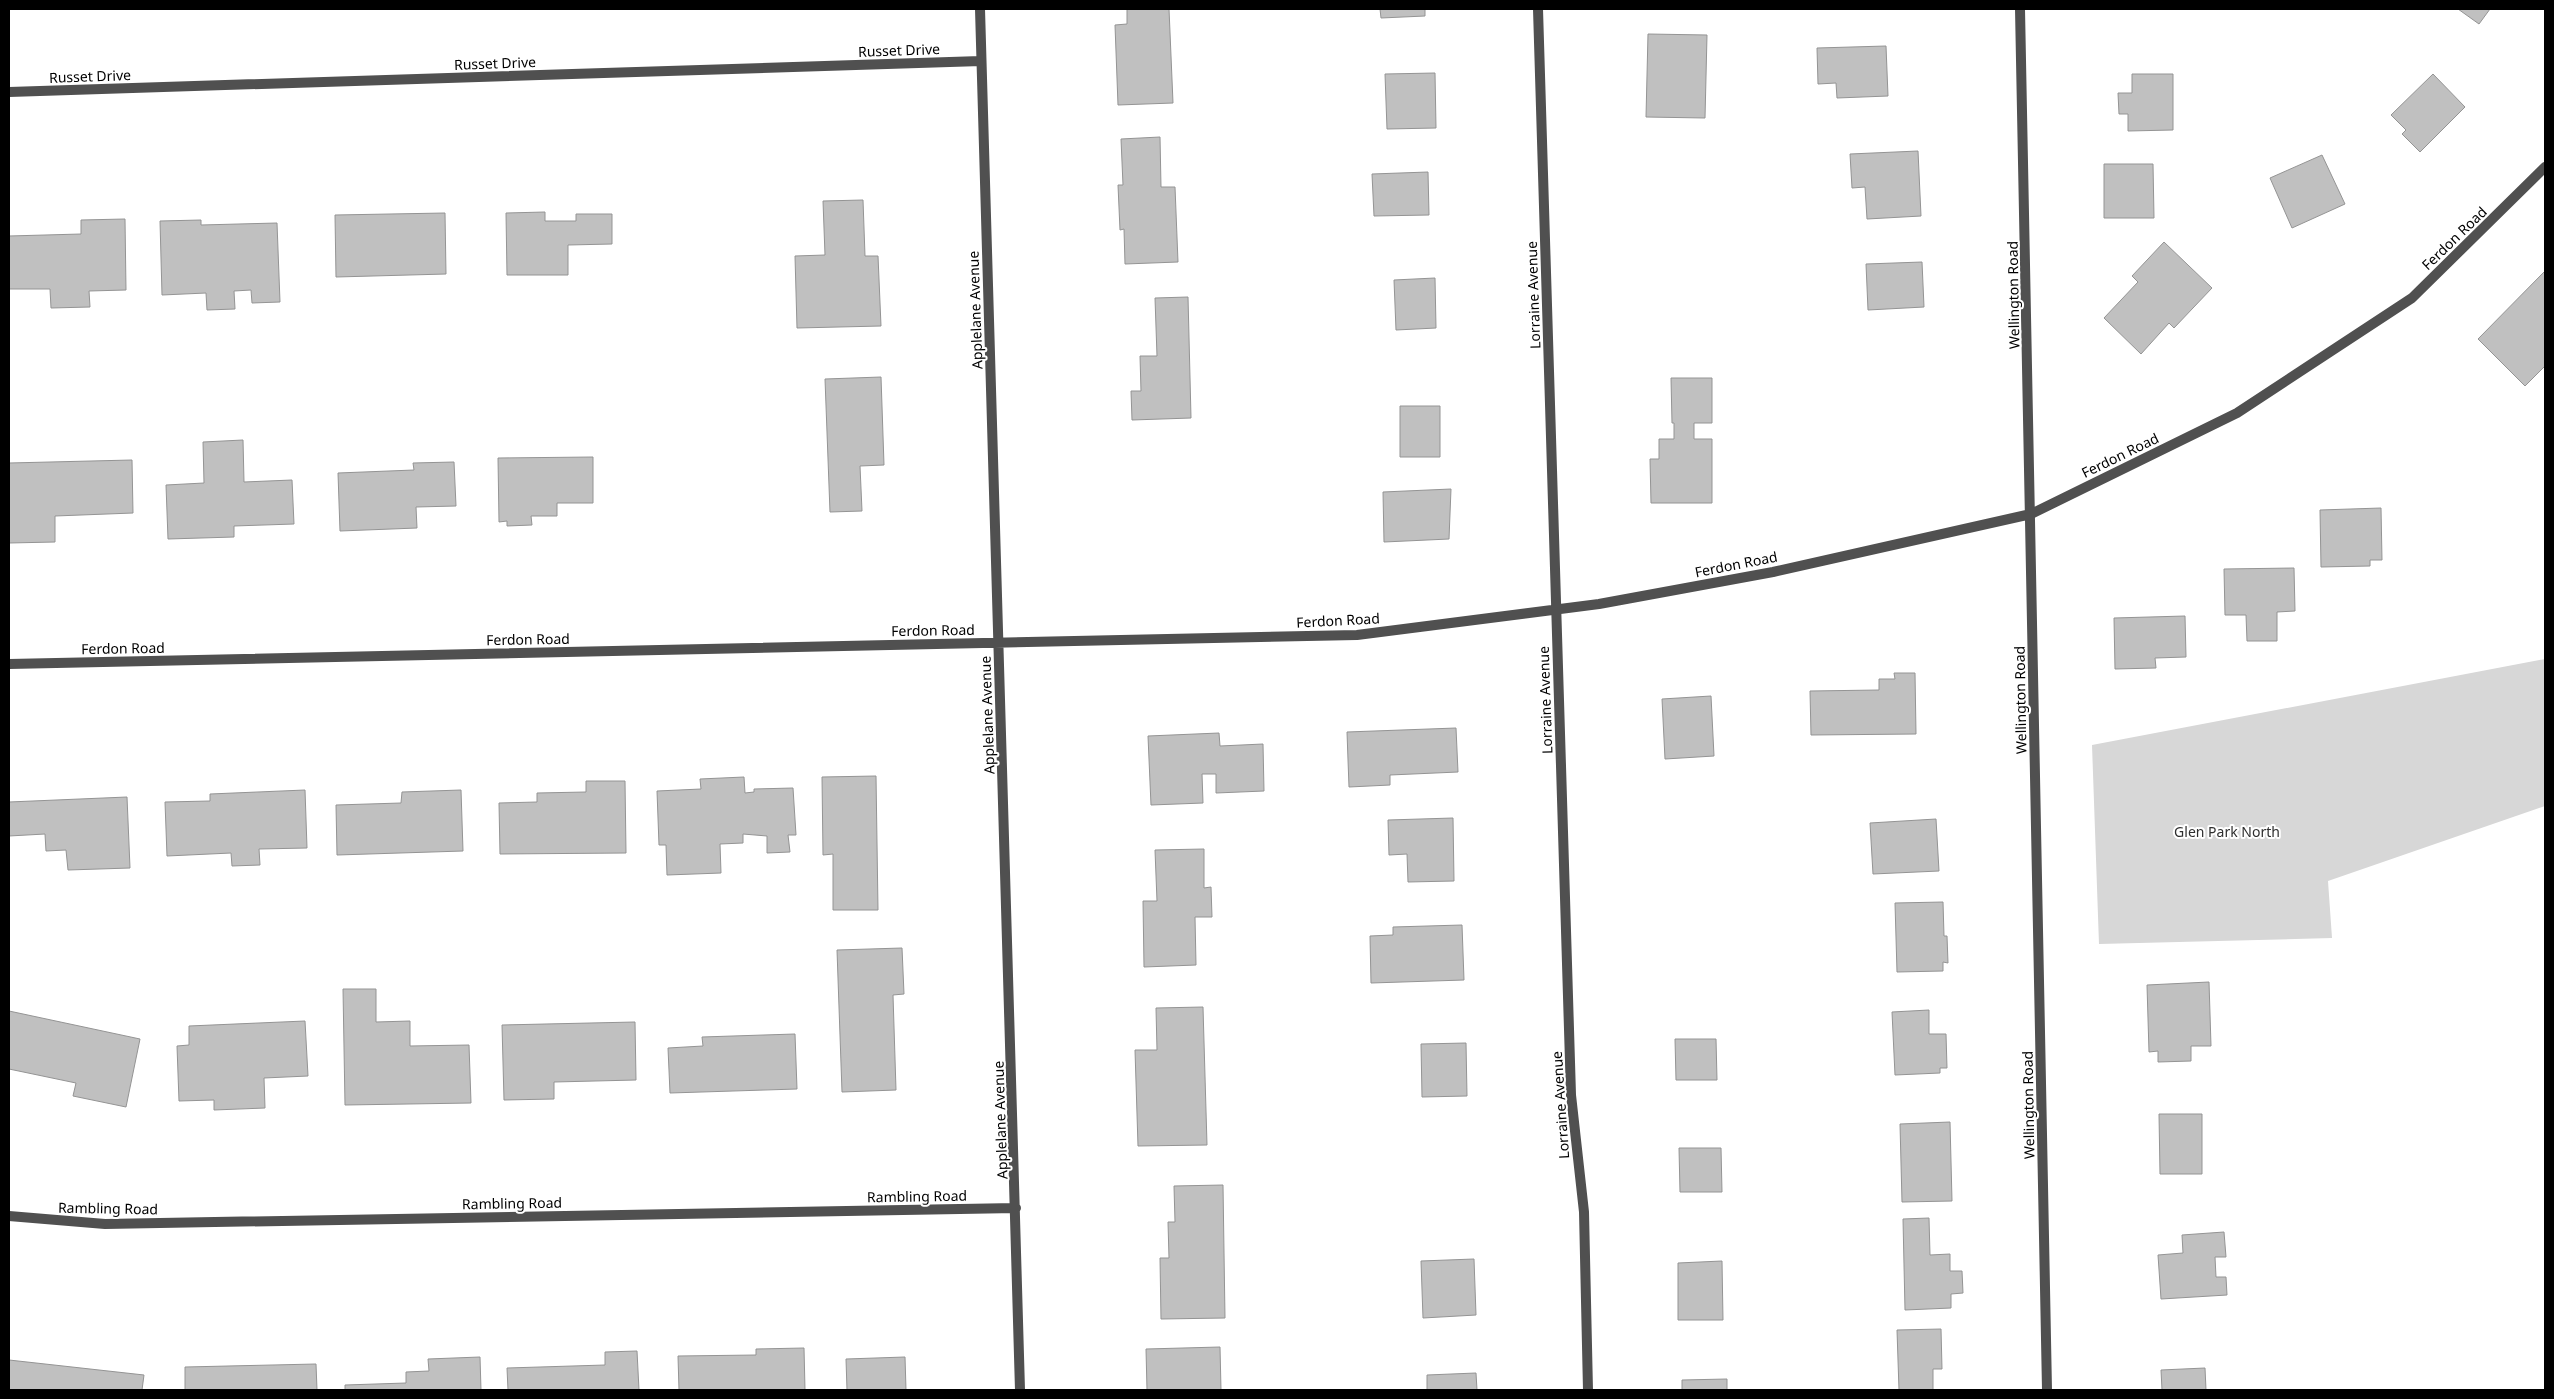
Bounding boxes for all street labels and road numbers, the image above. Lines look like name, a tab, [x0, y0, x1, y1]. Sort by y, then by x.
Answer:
street label: Russet Drive	[858, 39, 940, 61]
street label: Russet Drive	[454, 52, 536, 74]
street label: Russet Drive	[49, 65, 131, 87]
street label: Ferdon Road	[2417, 202, 2491, 274]
street label: Lorraine Avenue	[1522, 241, 1544, 349]
street label: Wellington Road	[2003, 241, 2023, 349]
street label: Applelane Avenue	[963, 250, 987, 370]
street label: Ferdon Road	[2078, 428, 2162, 482]
street label: Ferdon Road	[1693, 547, 1779, 581]
street label: Ferdon Road	[1296, 608, 1380, 632]
street label: Ferdon Road	[891, 620, 975, 640]
street label: Ferdon Road	[486, 629, 570, 649]
street label: Ferdon Road	[81, 638, 165, 658]
street label: Lorraine Avenue	[1534, 646, 1556, 754]
street label: Wellington Road	[2010, 646, 2030, 754]
street label: Applelane Avenue	[975, 655, 999, 775]
street label: Lorraine Avenue	[1547, 1050, 1573, 1159]
street label: Wellington Road	[2018, 1051, 2038, 1159]
street label: Applelane Avenue	[988, 1060, 1012, 1180]
street label: Rambling Road	[867, 1186, 967, 1206]
street label: Rambling Road	[462, 1193, 562, 1213]
street label: Rambling Road	[58, 1198, 158, 1218]

